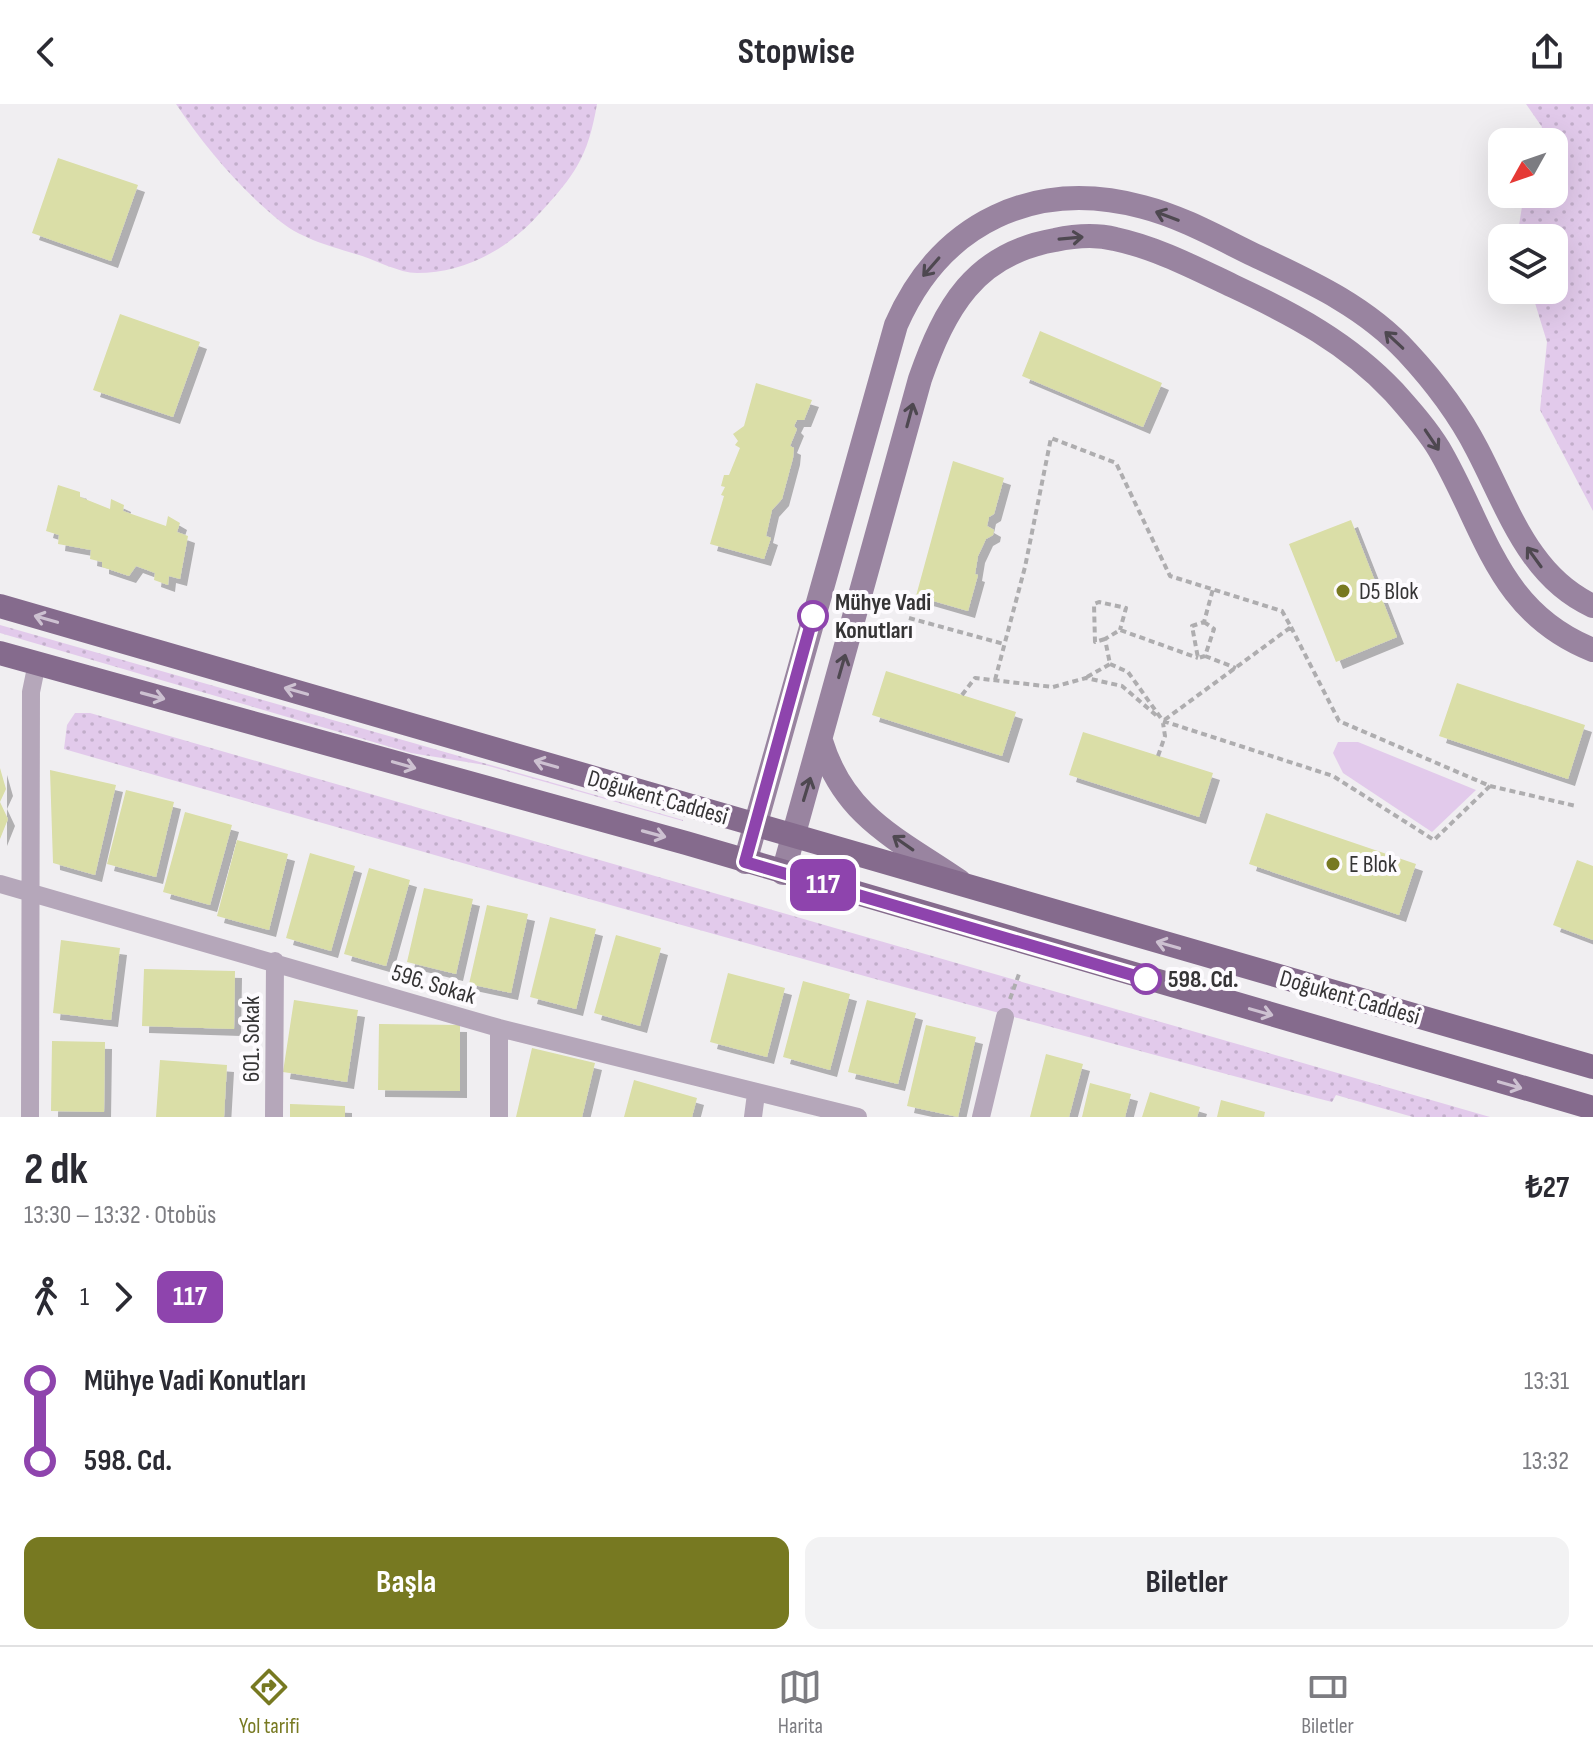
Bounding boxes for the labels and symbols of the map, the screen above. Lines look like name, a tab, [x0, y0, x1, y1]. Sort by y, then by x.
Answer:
north arrow	[1488, 128, 1568, 208]
one-way arrow	[1155, 208, 1180, 222]
one-way arrow	[1057, 230, 1084, 245]
one-way arrow	[922, 256, 940, 276]
one-way arrow	[1385, 331, 1405, 349]
one-way arrow	[904, 403, 919, 429]
one-way arrow	[1424, 429, 1440, 451]
one-way arrow	[1526, 547, 1543, 568]
place label: D5 Blok	[1359, 577, 1419, 606]
marker: D5 Blok	[1334, 582, 1352, 600]
place label: Mühye Vadi Konutları	[835, 588, 931, 645]
marker: Mühye Vadi Konutları	[798, 601, 828, 631]
one-way arrow	[34, 611, 60, 626]
one-way arrow	[836, 654, 850, 679]
one-way arrow	[284, 683, 310, 698]
one-way arrow	[140, 689, 166, 704]
one-way arrow	[533, 756, 559, 771]
one-way arrow	[390, 758, 416, 773]
street label: Doğukent Caddesi	[584, 764, 731, 831]
one-way arrow	[800, 776, 815, 802]
one-way arrow	[641, 828, 667, 843]
one-way arrow	[893, 835, 915, 851]
place label: E Blok	[1349, 850, 1397, 879]
marker: E Blok	[1324, 855, 1342, 873]
line badge: 117	[777, 859, 869, 911]
one-way arrow	[1156, 937, 1182, 952]
street label: 596. Sokak	[388, 958, 479, 1011]
marker: 598. Cd.	[1131, 964, 1161, 994]
street label: Doğukent Caddesi	[1276, 964, 1423, 1031]
place label: 598. Cd.	[1168, 965, 1238, 994]
street label: 601. Sokak	[237, 996, 266, 1082]
one-way arrow	[1247, 1006, 1273, 1021]
one-way arrow	[1497, 1078, 1523, 1093]

